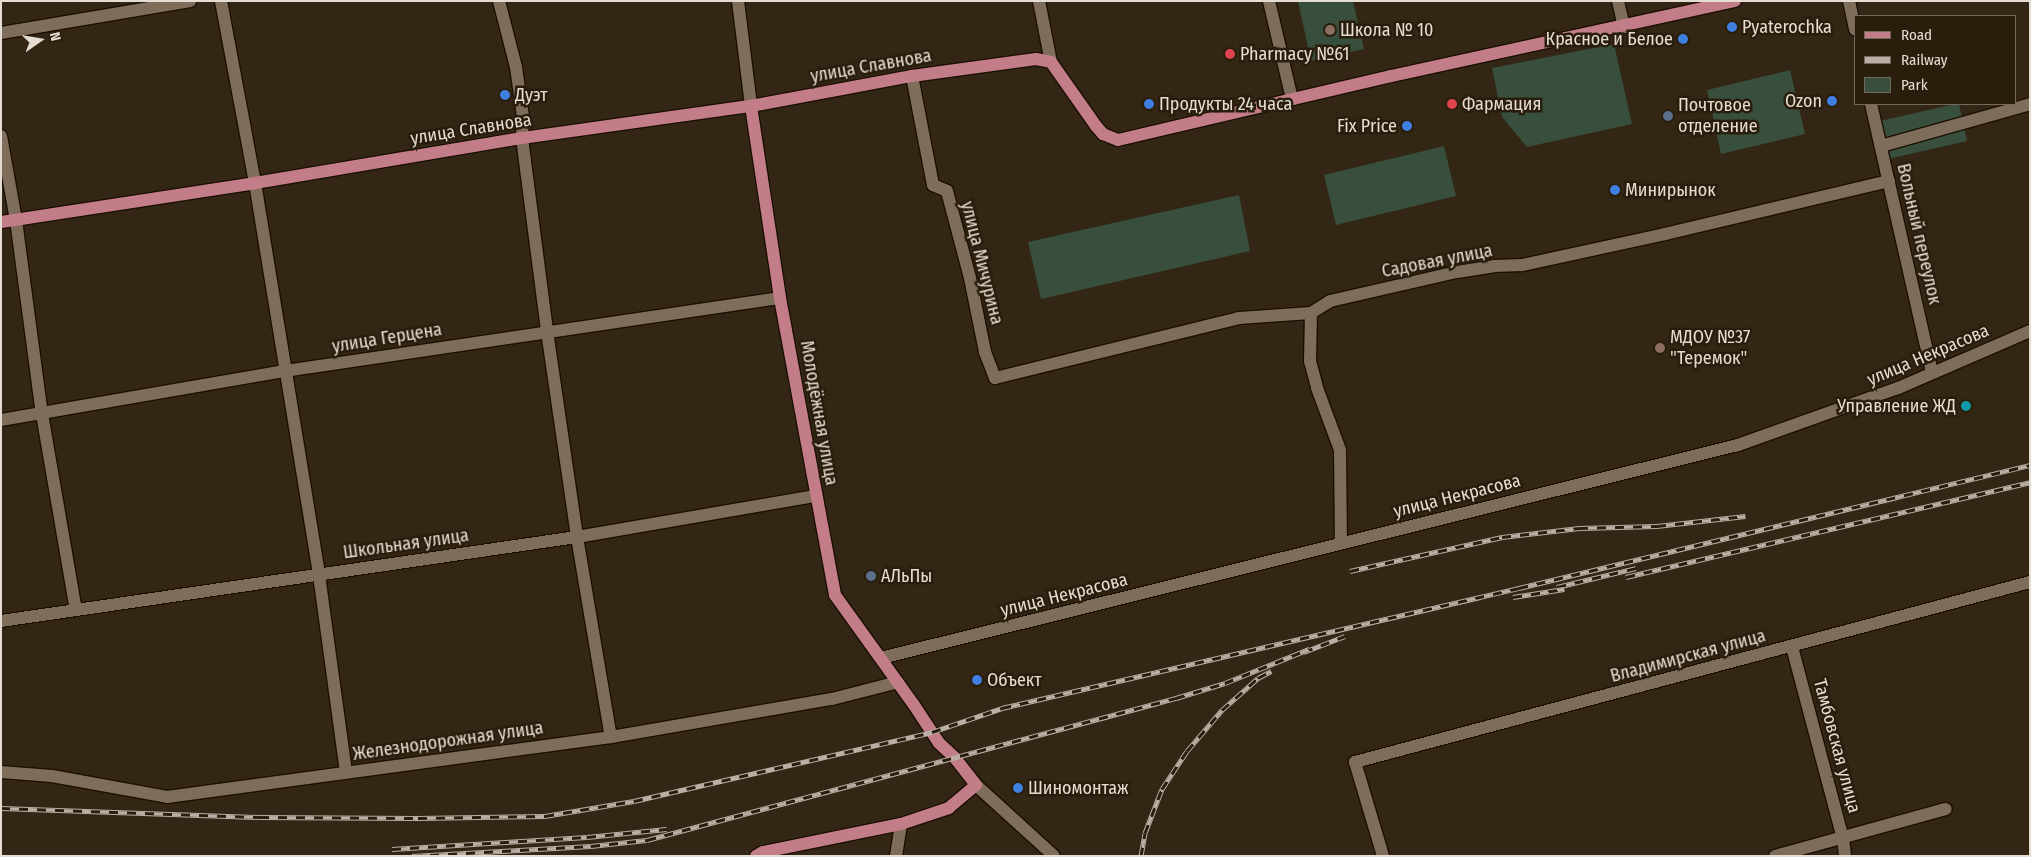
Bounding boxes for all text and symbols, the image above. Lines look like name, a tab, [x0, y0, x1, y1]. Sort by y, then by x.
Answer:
north arrow	[15, 15, 65, 65]
legend	[1854, 15, 2016, 105]
place label: Pyaterochka	[1742, 16, 1832, 38]
place label: Школа № 10	[1340, 19, 1433, 41]
marker: Pyaterochka	[1726, 21, 1738, 33]
marker: Школа № 10	[1324, 24, 1336, 36]
text: Road	[1901, 26, 1932, 44]
place label: Красное и Белое	[1546, 28, 1673, 50]
text: N	[46, 31, 64, 43]
marker: Красное и Белое	[1677, 33, 1689, 45]
place label: Pharmacy №61	[1240, 43, 1350, 65]
street label: улица Славнова	[809, 45, 933, 87]
marker: Pharmacy №61	[1224, 48, 1236, 60]
text: Railway	[1901, 51, 1948, 69]
text: Park	[1901, 76, 1928, 94]
place label: Дуэт	[515, 84, 548, 106]
marker: Дуэт	[499, 89, 511, 101]
place label: Ozon	[1785, 90, 1822, 112]
place label: Продукты 24 часа	[1159, 93, 1292, 115]
place label: Фармация	[1462, 93, 1541, 115]
place label: Почтовое отделение	[1678, 95, 1758, 138]
marker: Ozon	[1826, 95, 1838, 107]
marker: Продукты 24 часа	[1143, 98, 1155, 110]
marker: Фармация	[1446, 98, 1458, 110]
street label: улица Славнова	[409, 109, 533, 149]
marker: Почтовое отделение	[1662, 110, 1674, 122]
place label: Fix Price	[1337, 115, 1397, 137]
marker: Fix Price	[1401, 120, 1413, 132]
street label: Вольный переулок	[1892, 161, 1946, 307]
place label: Минирынок	[1625, 179, 1716, 201]
marker: Минирынок	[1609, 184, 1621, 196]
street label: улица Мичурина	[956, 199, 1008, 327]
street label: Садовая улица	[1380, 240, 1494, 282]
street label: улица Герцена	[331, 319, 443, 357]
street label: улица Некрасова	[1864, 320, 1992, 390]
place label: МДОУ №37 "Теремок"	[1670, 327, 1750, 369]
street label: Молодёжная улица	[796, 339, 842, 487]
marker: МДОУ №37 "Теремок"	[1654, 342, 1666, 354]
place label: Управление ЖД	[1837, 395, 1956, 417]
marker: Управление ЖД	[1960, 400, 1972, 412]
street label: улица Некрасова	[1391, 470, 1523, 522]
street label: Школьная улица	[342, 524, 470, 564]
place label: АЛьПы	[881, 565, 932, 587]
street label: улица Некрасова	[998, 569, 1130, 621]
marker: АЛьПы	[865, 570, 877, 582]
street label: Владимирская улица	[1608, 625, 1768, 687]
place label: Объект	[987, 669, 1042, 691]
marker: Объект	[971, 674, 983, 686]
street label: Тамбовская улица	[1809, 677, 1865, 815]
street label: Железнодорожная улица	[351, 717, 545, 765]
place label: Шиномонтаж	[1028, 777, 1129, 799]
marker: Шиномонтаж	[1012, 782, 1024, 794]

